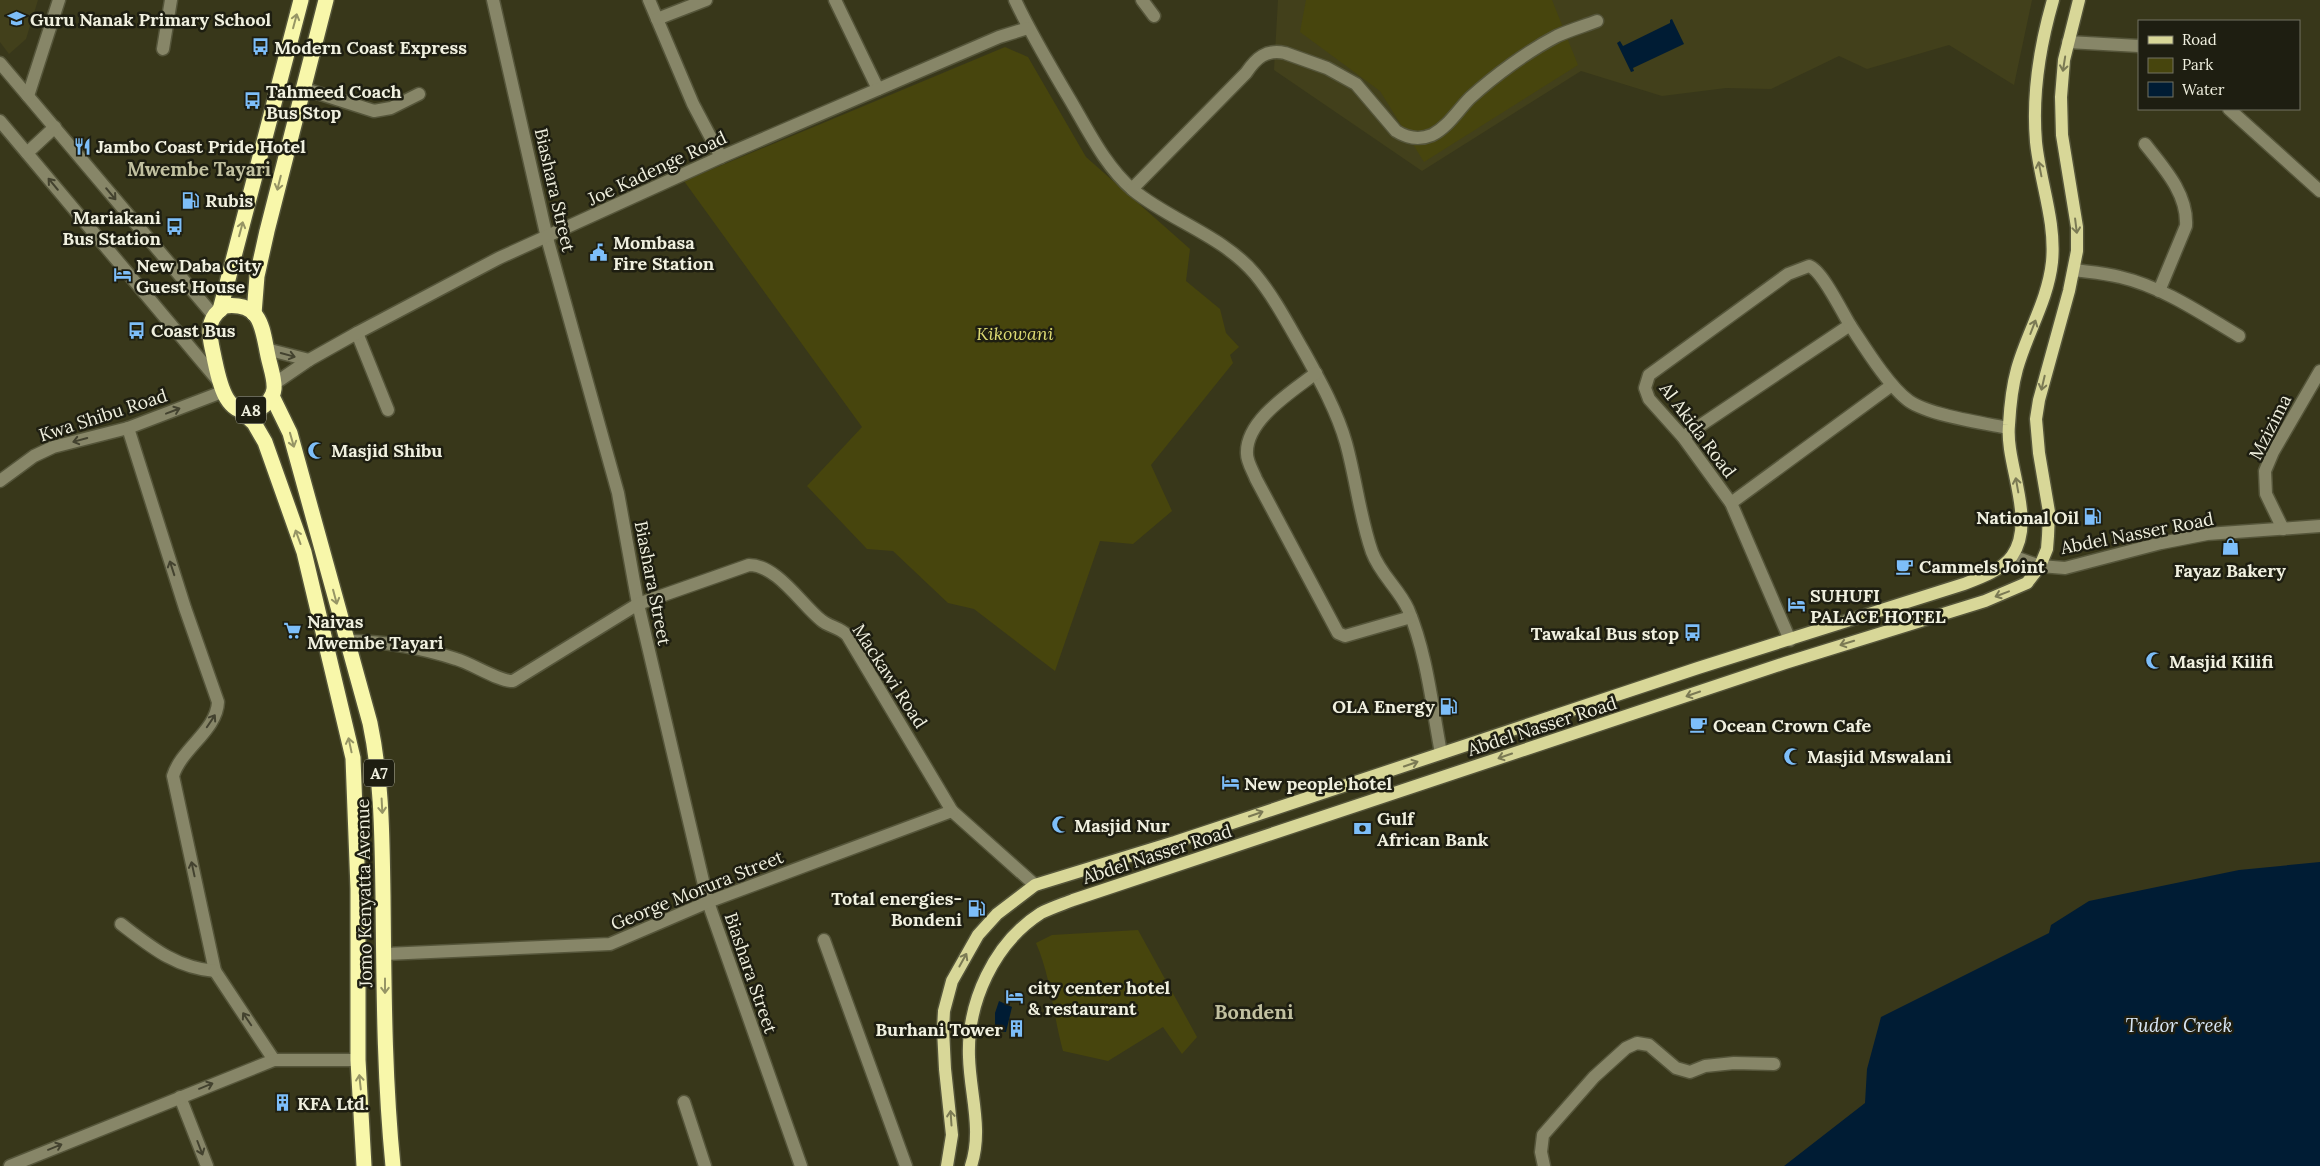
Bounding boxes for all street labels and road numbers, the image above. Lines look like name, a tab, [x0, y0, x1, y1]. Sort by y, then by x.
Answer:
street label: Biashara Street	[530, 126, 580, 254]
street label: Joe Kadenge Road	[583, 126, 730, 211]
street label: Al Akida Road	[1654, 377, 1741, 482]
street label: Kwa Shibu Road	[36, 383, 170, 447]
street label: Mzizima	[2244, 390, 2296, 464]
road number: A8	[236, 396, 266, 424]
street label: Abdel Nasser Road	[2057, 507, 2216, 559]
street label: Biashara Street	[630, 519, 676, 647]
street label: Mackawi Road	[848, 619, 932, 733]
street label: Abdel Nasser Road	[1464, 691, 1620, 761]
road number: A7	[364, 760, 394, 786]
street label: Jomo Kenyatta Avenue	[351, 798, 377, 989]
street label: Abdel Nasser Road	[1079, 819, 1235, 889]
street label: George Morura Street	[607, 845, 787, 935]
street label: Biashara Street	[720, 909, 782, 1037]

